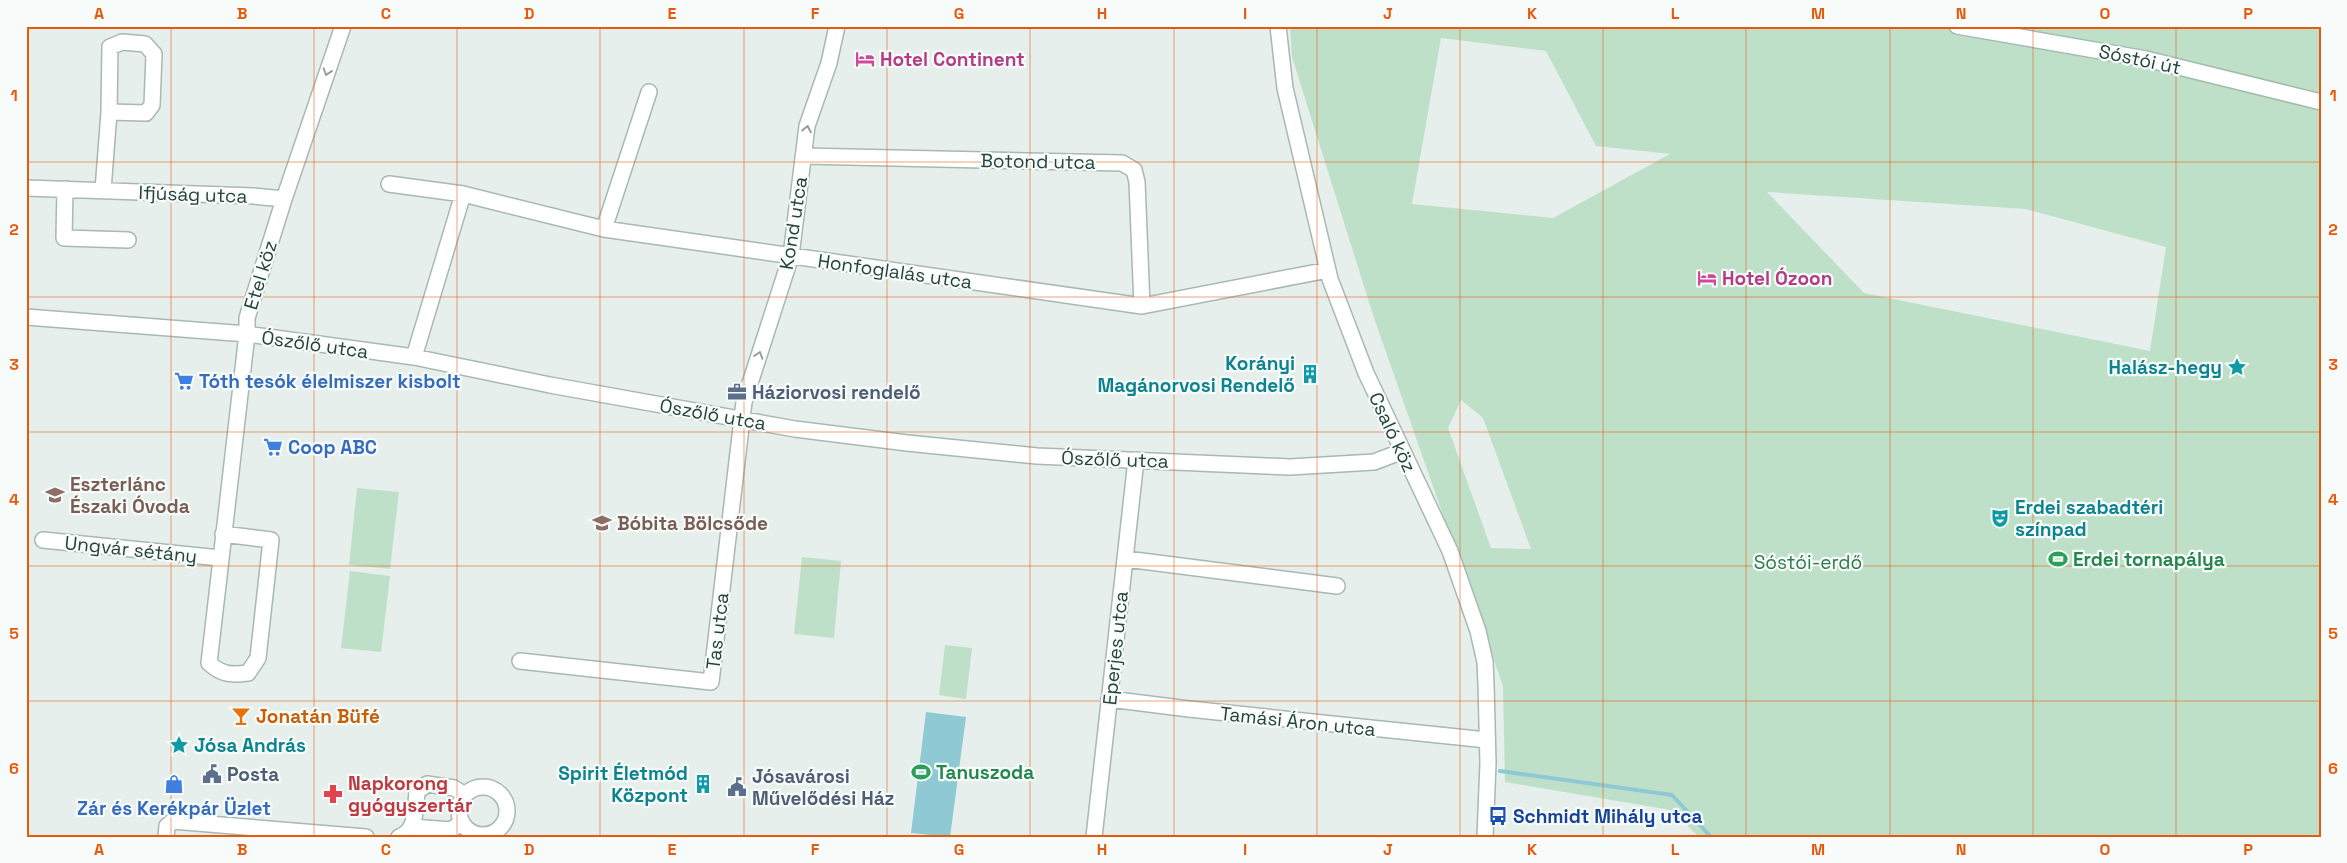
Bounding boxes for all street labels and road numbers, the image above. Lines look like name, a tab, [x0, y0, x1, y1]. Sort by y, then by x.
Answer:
street label: Sóstói út	[2097, 39, 2183, 80]
street label: Botond utca	[980, 148, 1096, 175]
street label: Kond utca	[774, 175, 813, 271]
street label: Ifjúság utca	[138, 180, 248, 209]
street label: Etel köz	[238, 238, 283, 313]
street label: Honfoglalás utca	[816, 248, 974, 295]
street label: Ószőlő utca	[260, 325, 370, 364]
street label: Csaló köz	[1363, 388, 1422, 476]
street label: Ószőlő utca	[658, 393, 768, 436]
street label: Ószőlő utca	[1061, 445, 1169, 474]
street label: Ungvár sétány	[63, 530, 198, 569]
street label: Eperjes utca	[1097, 590, 1134, 706]
street label: Tas utca	[700, 591, 735, 671]
street label: Tamási Áron utca	[1219, 701, 1377, 742]

